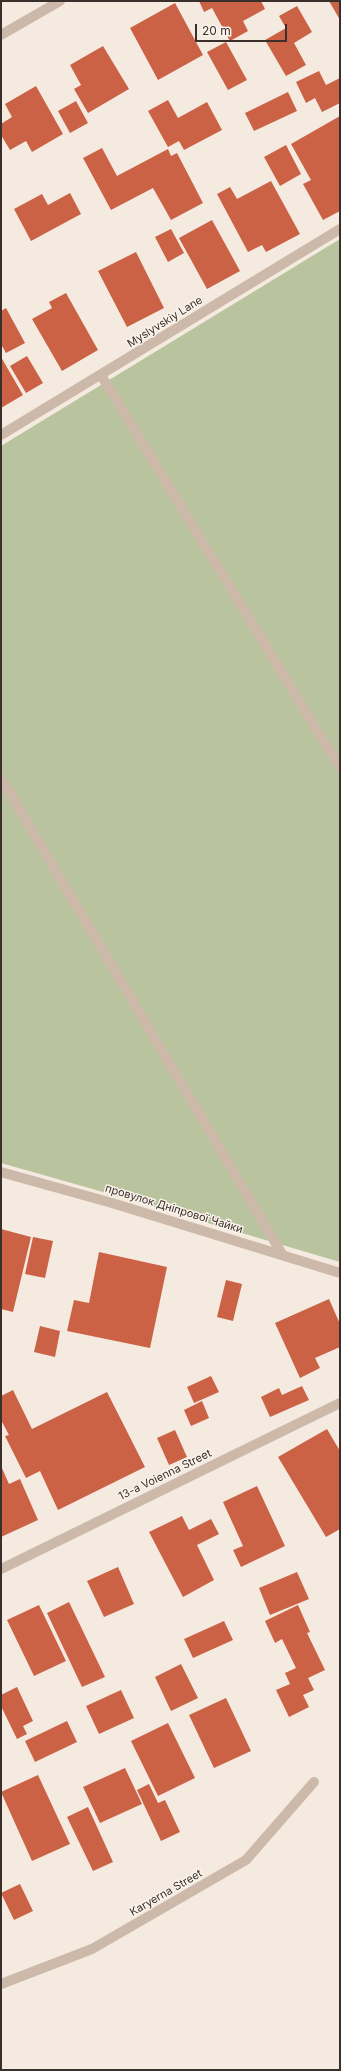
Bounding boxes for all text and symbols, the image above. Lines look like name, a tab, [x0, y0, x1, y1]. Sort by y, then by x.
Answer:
scale bar	[197, 16, 289, 42]
text: 20 m	[202, 23, 231, 38]
street label: Myslyvskiy Lane	[125, 294, 205, 350]
street label: провулок Дніпрової Чайки	[104, 1182, 244, 1236]
street label: 13-a Voienna Street	[116, 1447, 214, 1503]
street label: Karyerna Street	[127, 1867, 205, 1919]

